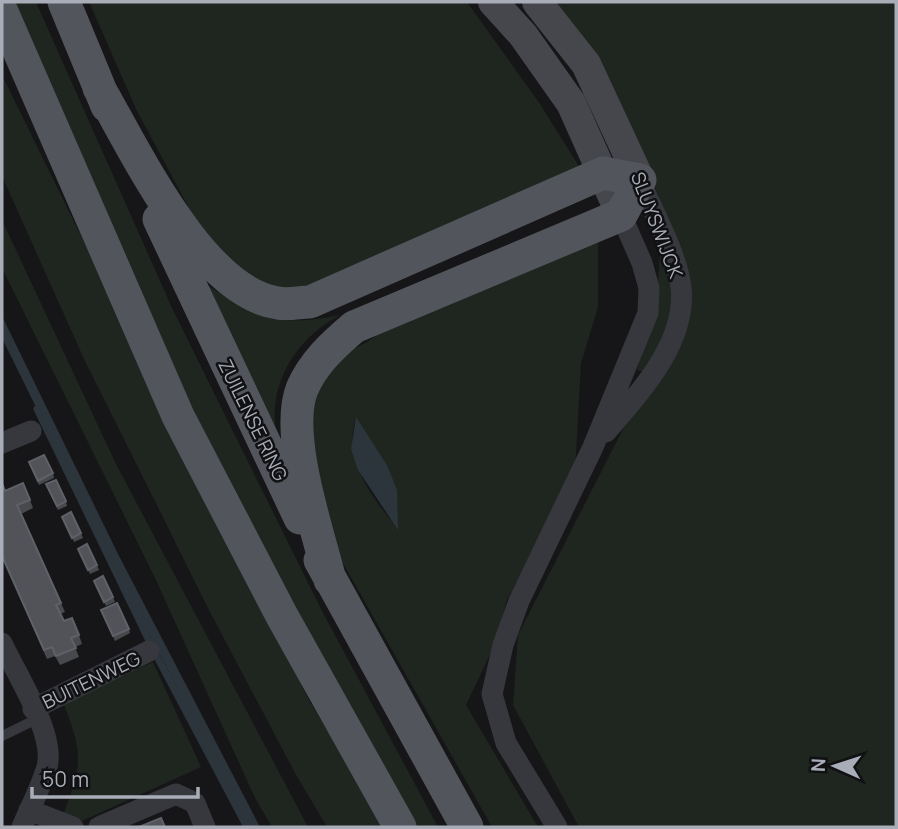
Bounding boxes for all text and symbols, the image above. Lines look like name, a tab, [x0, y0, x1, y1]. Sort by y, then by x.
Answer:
street label: SLUYSWIJCK	[625, 168, 689, 283]
street label: ZUILENSE RING	[212, 355, 294, 485]
street label: BUITENWEG	[38, 645, 144, 715]
north arrow	[800, 731, 870, 801]
scale bar	[32, 756, 198, 800]
text: N	[805, 758, 831, 773]
text: 50 m	[42, 765, 89, 793]

